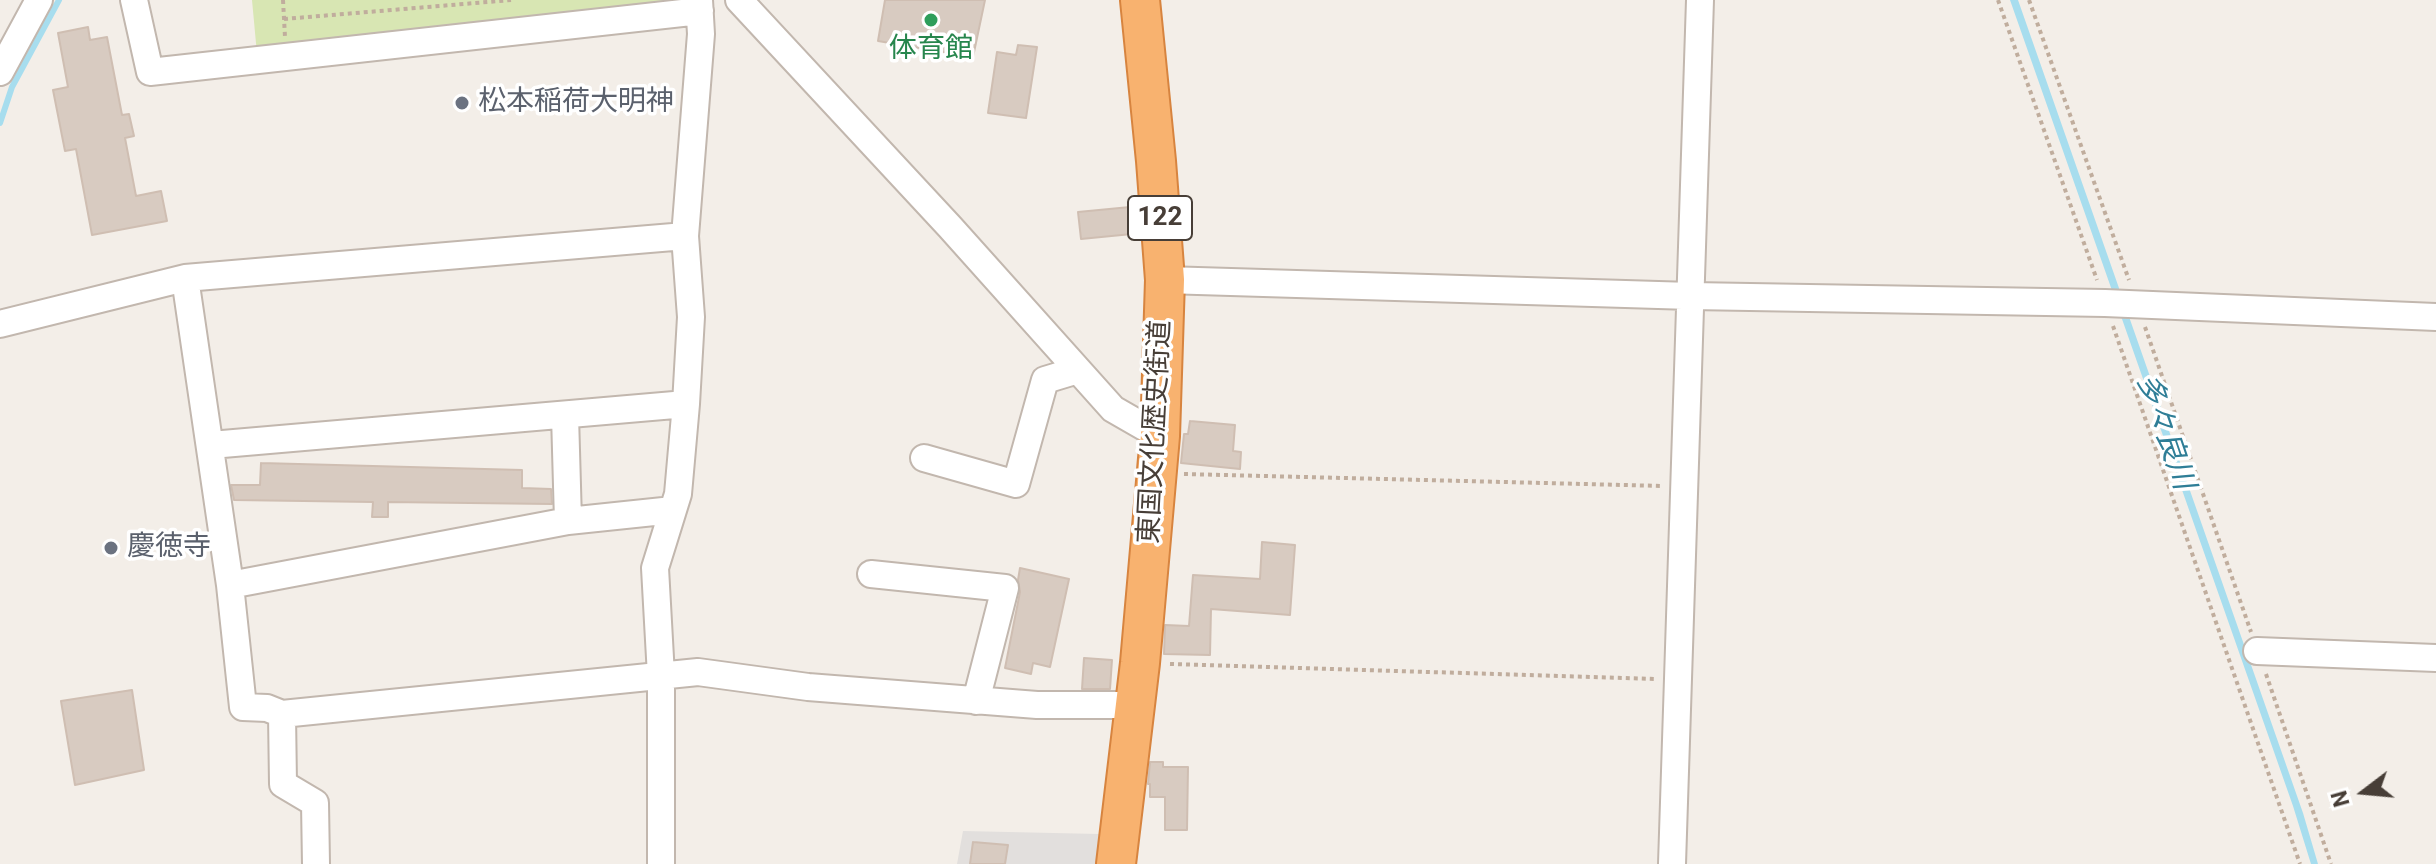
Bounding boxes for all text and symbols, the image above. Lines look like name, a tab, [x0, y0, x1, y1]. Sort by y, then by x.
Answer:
marker: 体育館	[922, 11, 940, 29]
place label: 体育館	[889, 33, 973, 67]
place label: 松本稲荷大明神	[478, 86, 674, 120]
marker: 松本稲荷大明神	[453, 94, 471, 112]
road number: 122	[1128, 196, 1192, 240]
street label: 東国文化歴史街道	[1133, 319, 1179, 545]
water label: 多々良川	[2127, 369, 2201, 495]
place label: 慶徳寺	[127, 531, 211, 565]
marker: 慶徳寺	[102, 539, 120, 557]
north arrow	[2324, 752, 2404, 832]
text: N	[2326, 788, 2355, 810]

